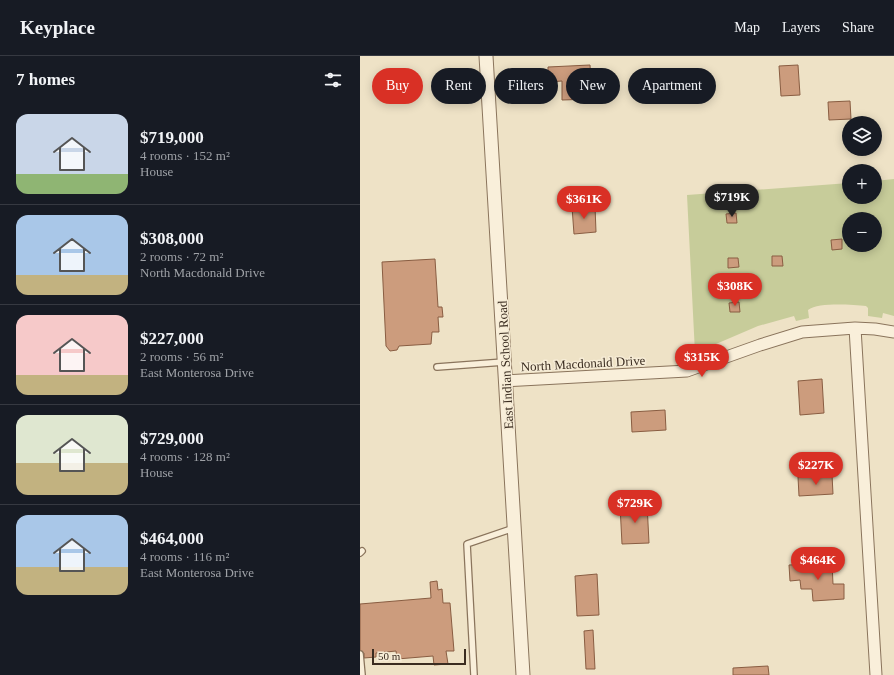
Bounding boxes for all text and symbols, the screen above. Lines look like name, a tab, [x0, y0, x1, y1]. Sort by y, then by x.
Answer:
text: Keyplace	[20, 17, 95, 38]
text: Map	[734, 20, 760, 35]
text: Layers	[782, 20, 820, 35]
text: Share	[842, 20, 874, 35]
chip: Buy	[372, 68, 423, 104]
chip: Rent	[431, 68, 486, 104]
chip: Filters	[494, 68, 558, 104]
chip: New	[566, 68, 620, 104]
chip: Apartment	[628, 68, 716, 104]
icon: filters	[322, 69, 344, 91]
text: 7 homes	[16, 70, 75, 89]
map controls	[842, 116, 882, 252]
button: layers	[842, 116, 882, 156]
text: $719,000	[140, 128, 204, 147]
icon: home	[48, 130, 96, 178]
text: 4 rooms · 152 m²	[140, 148, 230, 163]
text: House	[140, 164, 173, 179]
button: +	[842, 164, 882, 204]
pin: $719K	[704, 184, 760, 218]
pin: $361K	[556, 186, 612, 220]
text: $719K	[714, 189, 750, 204]
text: $361K	[566, 191, 602, 206]
button: −	[842, 212, 882, 252]
text: $308,000	[140, 229, 204, 248]
icon: home	[48, 231, 96, 279]
text: 2 rooms · 72 m²	[140, 249, 223, 264]
text: North Macdonald Drive	[140, 265, 265, 280]
pin: $308K	[707, 273, 763, 307]
text: $308K	[717, 278, 753, 293]
street label: East Indian School Road	[495, 300, 516, 430]
text: $227,000	[140, 329, 204, 348]
icon: home	[48, 331, 96, 379]
pin: $315K	[674, 344, 730, 378]
text: 2 rooms · 56 m²	[140, 349, 223, 364]
text: $315K	[684, 349, 720, 364]
street label: North Macdonald Drive	[520, 353, 646, 374]
text: East Monterosa Drive	[140, 365, 254, 380]
text: $729,000	[140, 429, 204, 448]
icon: home	[48, 431, 96, 479]
text: 4 rooms · 128 m²	[140, 449, 230, 464]
pin: $227K	[788, 452, 844, 486]
text: $227K	[798, 457, 834, 472]
text: House	[140, 465, 173, 480]
pin: $729K	[607, 490, 663, 524]
text: $729K	[617, 495, 653, 510]
text: $464,000	[140, 529, 204, 548]
icon: home	[48, 531, 96, 579]
pin: $464K	[790, 547, 846, 581]
text: 4 rooms · 116 m²	[140, 549, 229, 564]
text: $464K	[800, 552, 836, 567]
text: East Monterosa Drive	[140, 565, 254, 580]
scale bar	[372, 647, 466, 666]
text: 50 m	[378, 650, 400, 662]

